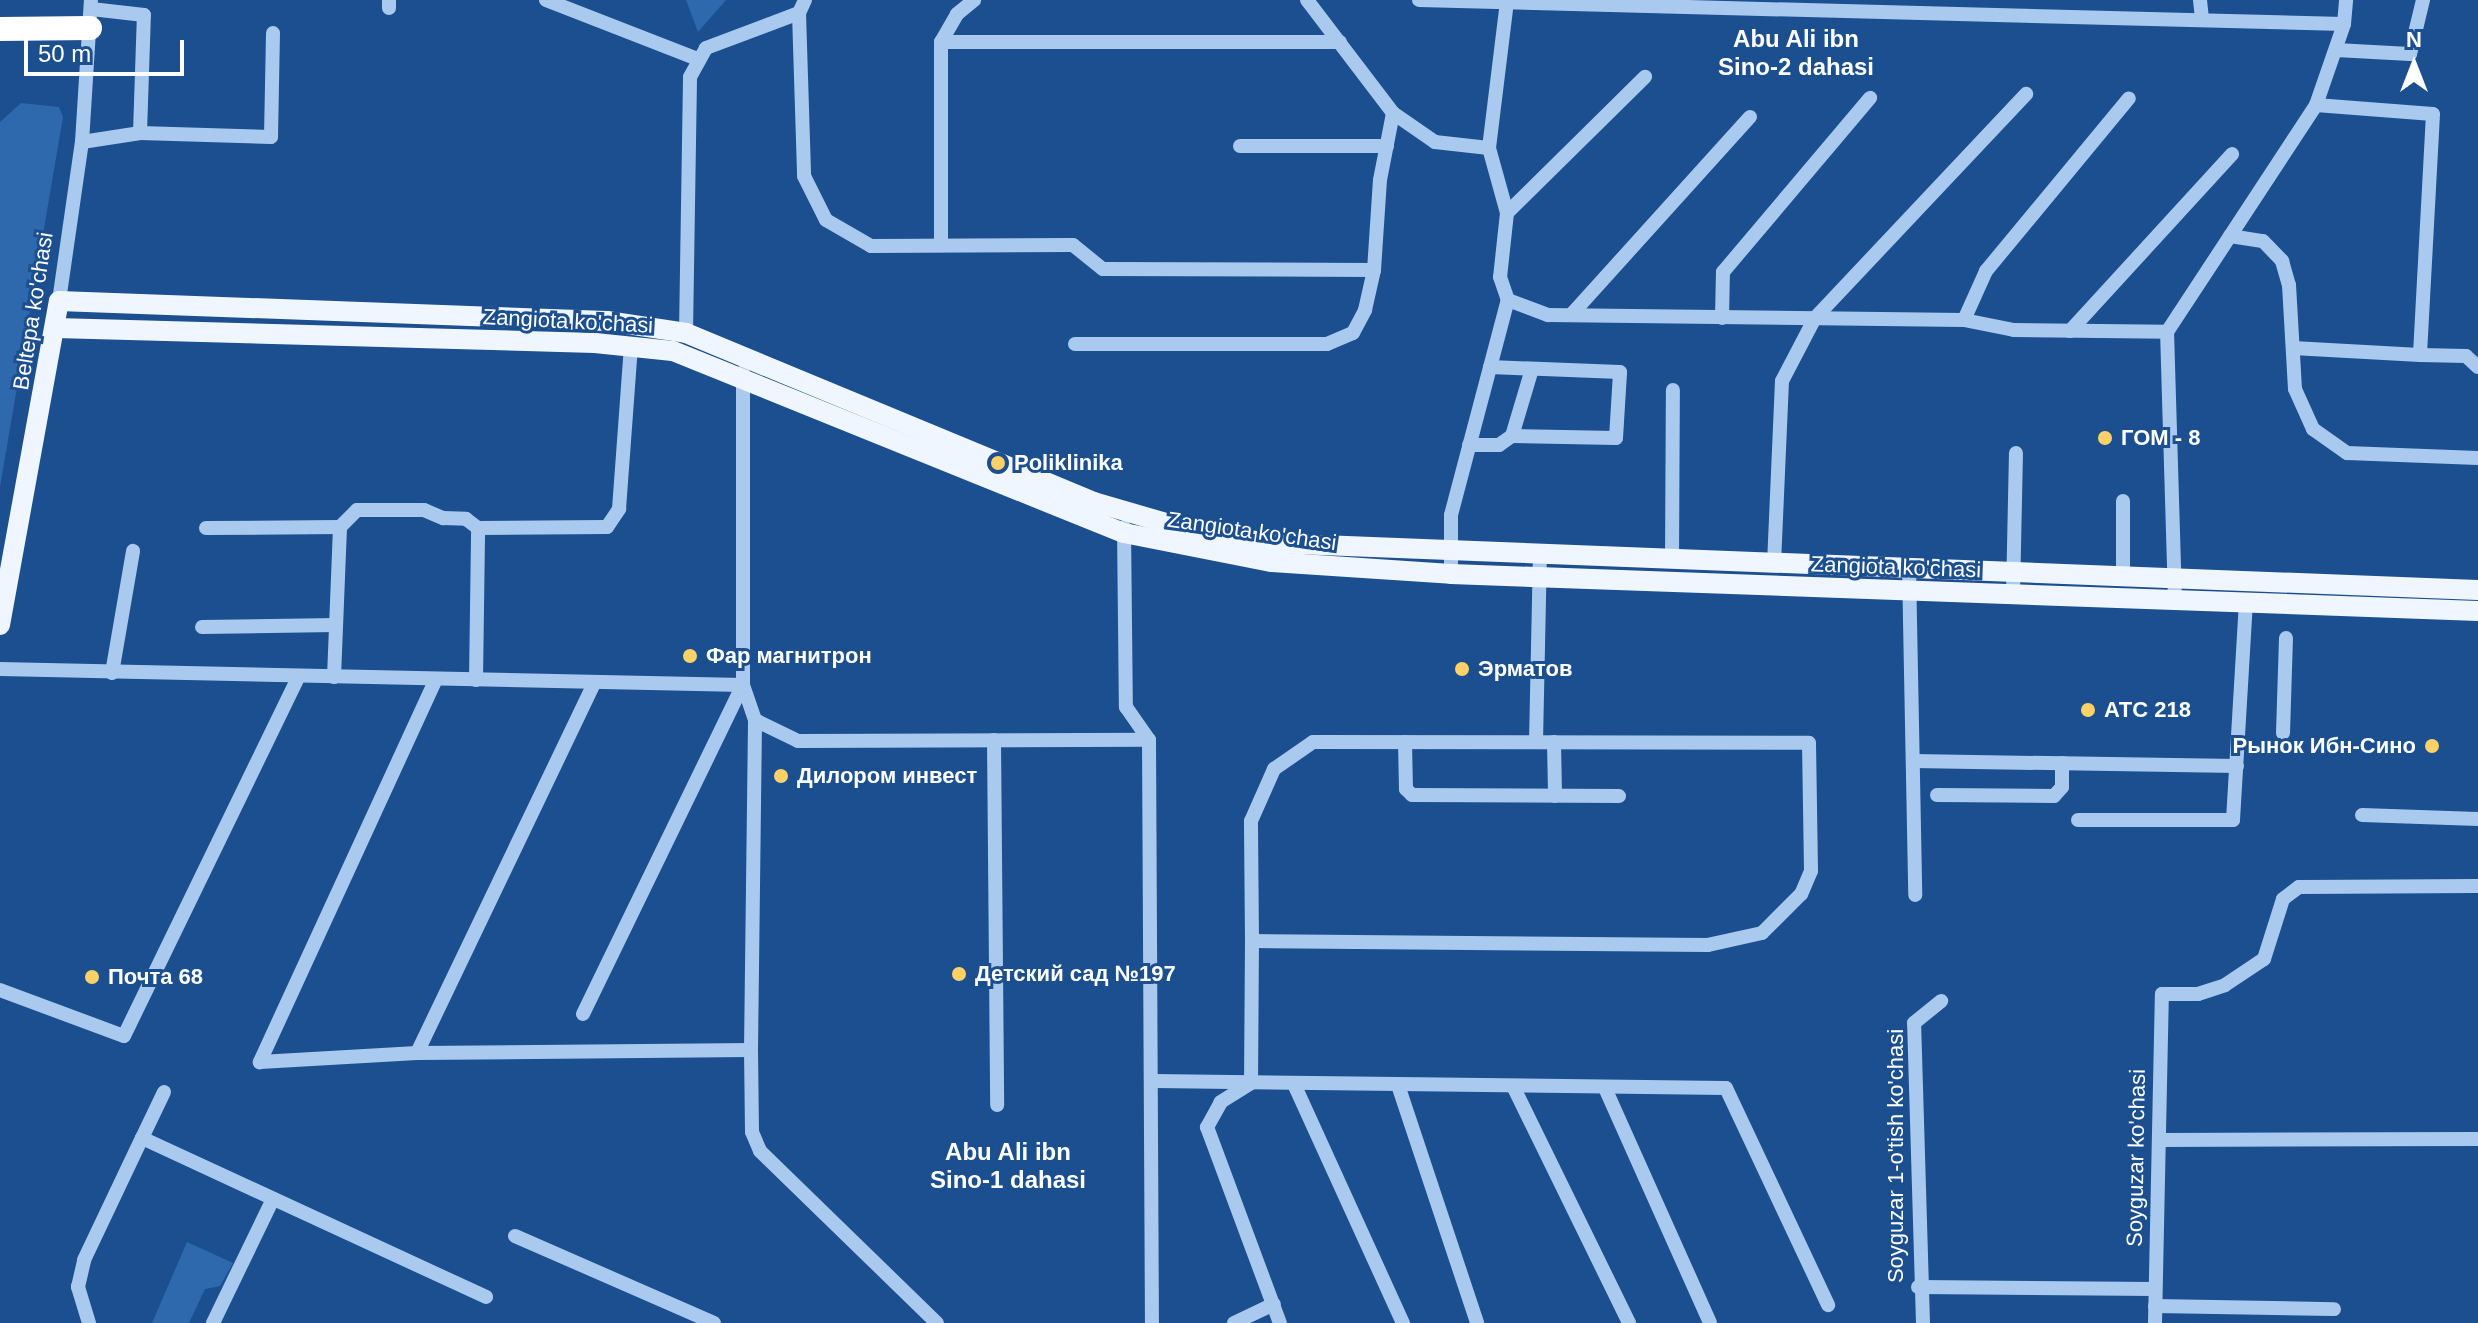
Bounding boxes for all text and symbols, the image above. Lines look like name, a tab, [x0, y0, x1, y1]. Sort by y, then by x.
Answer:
scale bar	[28, 24, 188, 74]
north arrow	[2374, 24, 2454, 104]
district label: Abu Ali ibn Sino-2 dahasi	[1718, 25, 1874, 81]
text: N	[2406, 27, 2422, 52]
text: 50 m	[38, 40, 91, 67]
street label: Beltepa ko'chasi	[7, 230, 59, 392]
street label: Zangiota ko'chasi	[482, 303, 654, 339]
place label: ГОМ - 8	[2121, 425, 2200, 451]
marker: ГОМ - 8	[2096, 429, 2114, 447]
place label: Poliklinika	[1014, 450, 1123, 476]
marker: Poliklinika	[989, 454, 1007, 472]
street label: Zangiota ko'chasi	[1166, 506, 1338, 556]
street label: Zangiota ko'chasi	[1810, 551, 1982, 583]
place label: Фар магнитрон	[706, 643, 872, 669]
marker: Фар магнитрон	[681, 647, 699, 665]
place label: Эрматов	[1478, 656, 1572, 682]
marker: Эрматов	[1453, 660, 1471, 678]
place label: АТС 218	[2104, 697, 2191, 723]
marker: АТС 218	[2079, 701, 2097, 719]
place label: Рынок Ибн-Сино	[2233, 733, 2416, 759]
marker: Рынок Ибн-Сино	[2423, 737, 2441, 755]
place label: Дилором инвест	[797, 763, 977, 789]
marker: Дилором инвест	[772, 767, 790, 785]
place label: Детский сад №197	[975, 961, 1176, 987]
place label: Почта 68	[108, 964, 203, 990]
marker: Детский сад №197	[950, 965, 968, 983]
marker: Почта 68	[83, 968, 101, 986]
street label: Soyguzar 1-o'tish ko'chasi	[1883, 1029, 1909, 1283]
street label: Soyguzar ko'chasi	[2121, 1069, 2151, 1247]
district label: Abu Ali ibn Sino-1 dahasi	[930, 1138, 1086, 1194]

